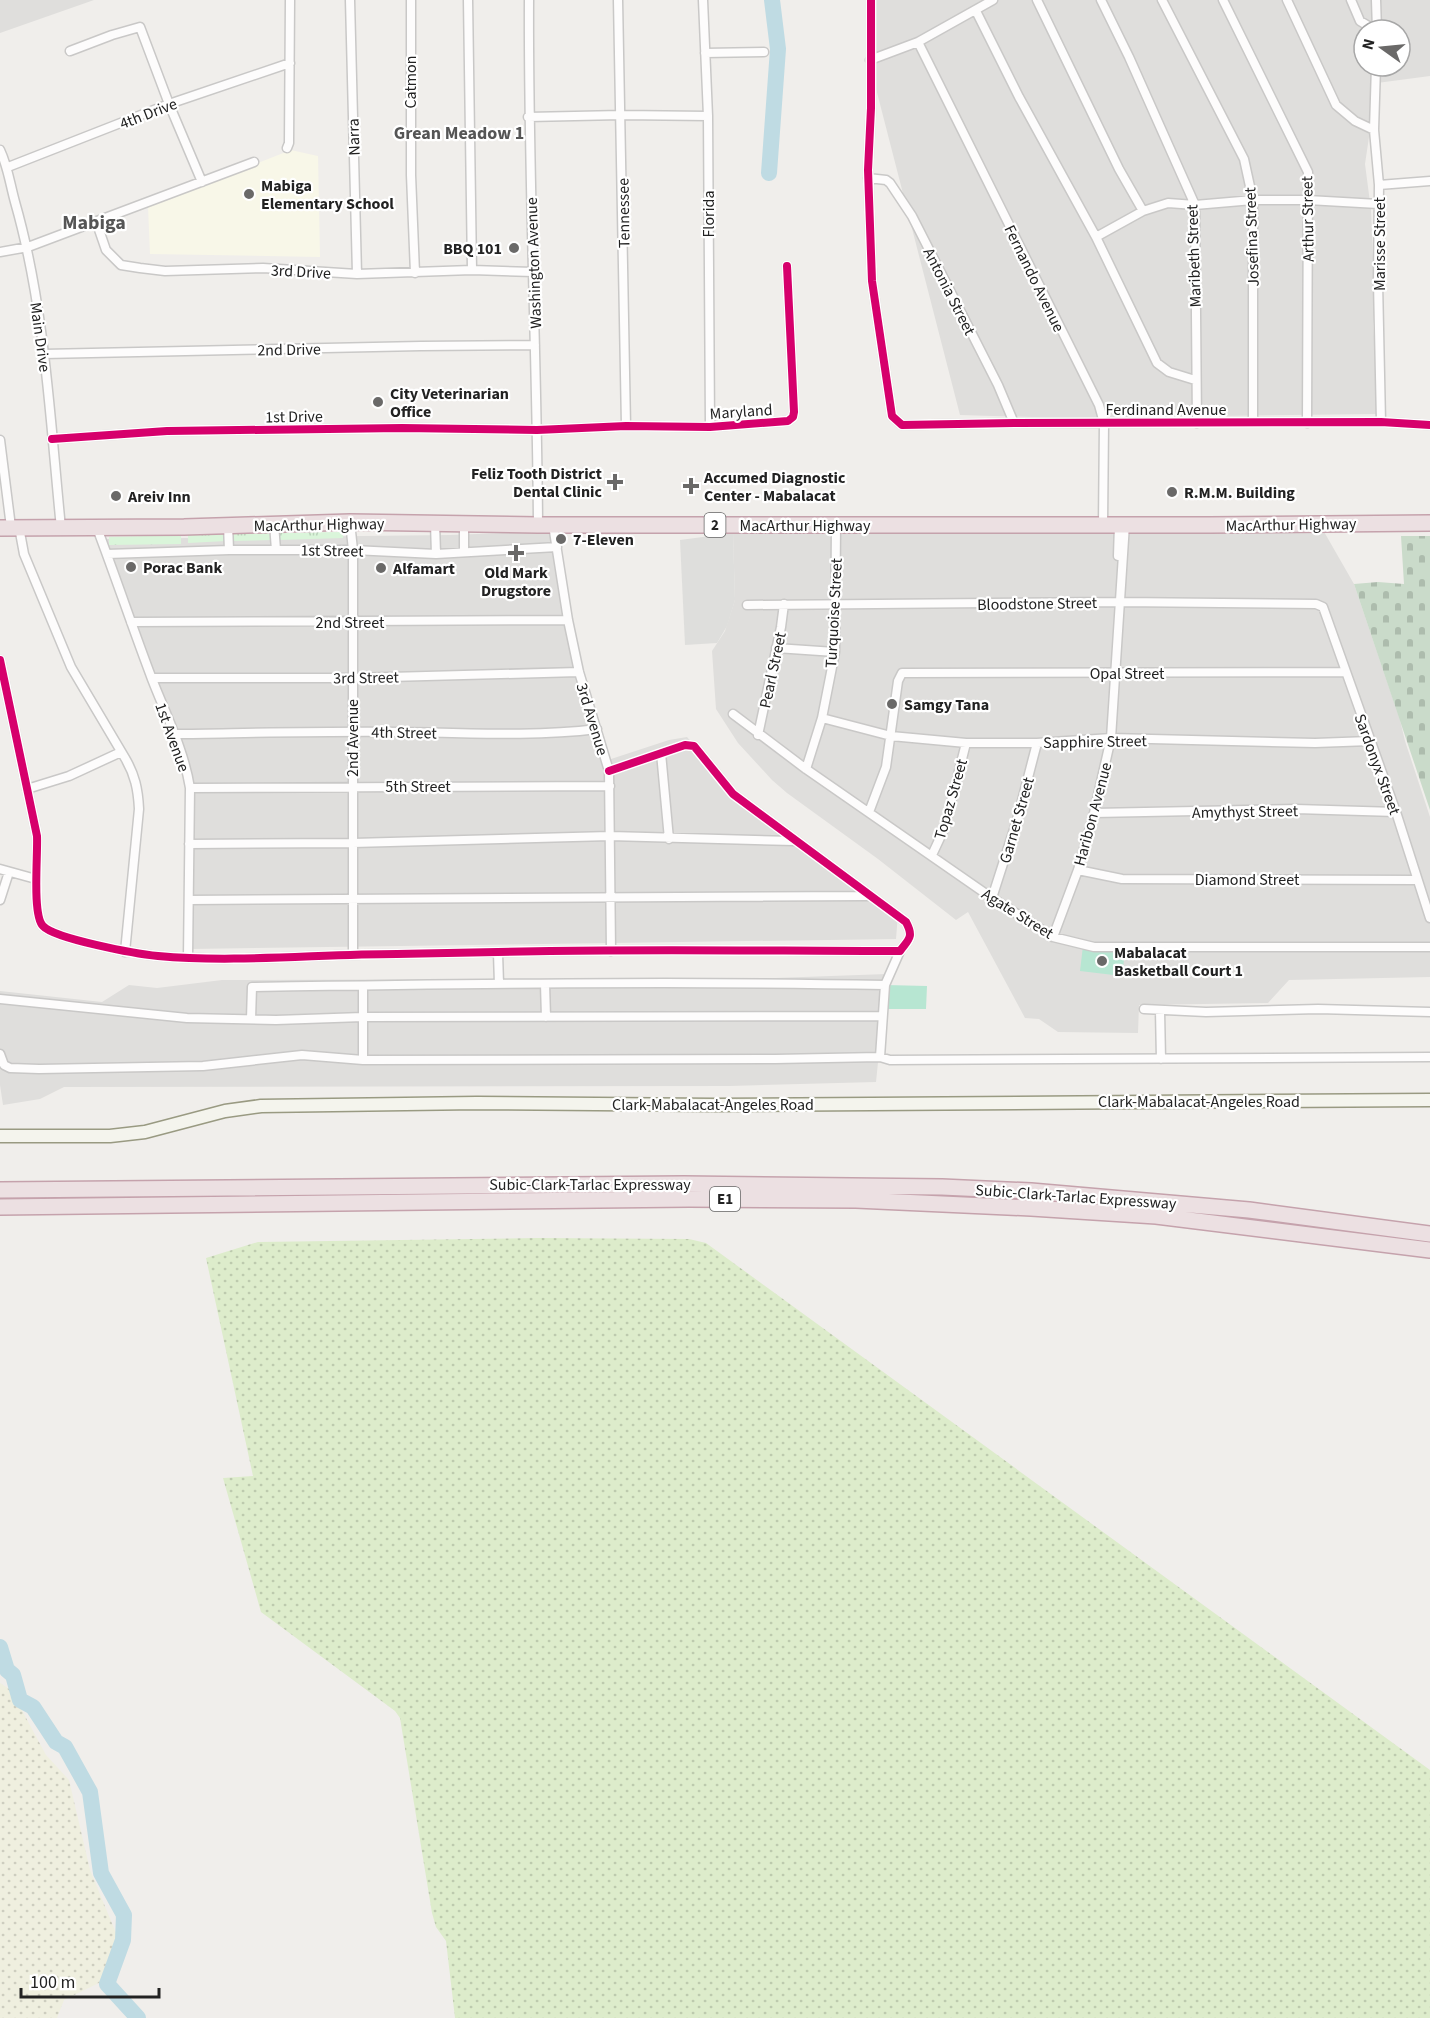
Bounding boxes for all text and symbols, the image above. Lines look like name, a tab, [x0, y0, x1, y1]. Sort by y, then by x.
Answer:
north arrow	[1352, 18, 1412, 78]
text: N	[1356, 36, 1380, 52]
street label: Catmon	[400, 55, 422, 109]
street label: 4th Drive	[116, 93, 180, 135]
street label: Narra	[342, 118, 366, 156]
district label: Grean Meadow 1	[394, 121, 524, 146]
place label: Mabiga Elementary School	[261, 175, 394, 215]
street label: Arthur Street	[1296, 175, 1320, 262]
street label: Tennessee	[612, 178, 636, 248]
street label: Josefina Street	[1239, 186, 1265, 287]
marker: Mabiga Elementary School	[242, 187, 256, 201]
street label: Florida	[698, 190, 720, 238]
street label: Washington Avenue	[521, 197, 547, 329]
street label: Marisse Street	[1369, 197, 1391, 291]
street label: Maribeth Street	[1181, 203, 1207, 308]
district label: Mabiga	[62, 209, 126, 237]
street label: Fernando Avenue	[999, 221, 1070, 336]
place label: BBQ 101	[443, 238, 502, 260]
marker: BBQ 101	[507, 241, 521, 255]
street label: Antonia Street	[918, 244, 981, 339]
street label: 3rd Drive	[270, 259, 332, 285]
street label: Main Drive	[24, 301, 56, 374]
street label: 2nd Drive	[257, 338, 321, 362]
place label: City Veterinarian Office	[390, 383, 509, 423]
marker: City Veterinarian Office	[371, 395, 385, 409]
street label: Maryland	[709, 399, 773, 425]
street label: Ferdinand Avenue	[1106, 399, 1226, 421]
street label: 1st Drive	[265, 405, 323, 429]
place label: Feliz Tooth District Dental Clinic	[471, 463, 602, 503]
place label: Accumed Diagnostic Center - Mabalacat	[703, 467, 846, 507]
marker: Feliz Tooth District Dental Clinic	[606, 473, 624, 491]
marker: Accumed Diagnostic Center - Mabalacat	[682, 477, 700, 495]
place label: R.M.M. Building	[1184, 482, 1295, 504]
marker: R.M.M. Building	[1165, 485, 1179, 499]
place label: Areiv Inn	[127, 486, 191, 508]
marker: Areiv Inn	[109, 489, 123, 503]
street label: MacArthur Highway	[253, 513, 385, 537]
road number: 2	[704, 513, 726, 537]
street label: MacArthur Highway	[1225, 513, 1357, 537]
street label: MacArthur Highway	[740, 515, 871, 537]
place label: 7-Eleven	[573, 529, 634, 551]
marker: 7-Eleven	[554, 532, 568, 546]
street label: 1st Street	[300, 539, 364, 563]
marker: Old Mark Drugstore	[509, 546, 523, 560]
place label: Porac Bank	[143, 557, 222, 579]
street label: Turquoise Street	[820, 557, 848, 669]
place label: Alfamart	[392, 558, 455, 580]
marker: Porac Bank	[124, 560, 138, 574]
marker: Alfamart	[374, 561, 388, 575]
place label: Old Mark Drugstore	[481, 562, 551, 602]
street label: Bloodstone Street	[977, 592, 1098, 616]
street label: 2nd Street	[316, 612, 385, 634]
street label: Pearl Street	[754, 630, 792, 710]
street label: Opal Street	[1090, 663, 1165, 685]
street label: 3rd Street	[333, 666, 400, 690]
street label: 3rd Avenue	[571, 680, 614, 758]
place label: Samgy Tana	[904, 694, 989, 716]
marker: Samgy Tana	[885, 697, 899, 711]
street label: 2nd Avenue	[342, 699, 364, 777]
street label: 1st Avenue	[149, 700, 195, 775]
street label: Sardonyx Street	[1349, 711, 1406, 818]
street label: 4th Street	[371, 721, 437, 745]
street label: Sapphire Street	[1043, 730, 1148, 754]
street label: Topaz Street	[929, 756, 973, 842]
street label: Haribon Avenue	[1069, 760, 1117, 869]
street label: Garnet Street	[994, 774, 1040, 866]
street label: 5th Street	[385, 776, 451, 798]
street label: Amythyst Street	[1192, 800, 1299, 824]
street label: Diamond Street	[1195, 869, 1300, 891]
street label: Agate Street	[977, 883, 1058, 945]
place label: Mabalacat Basketball Court 1	[1114, 942, 1243, 982]
marker: Mabalacat Basketball Court 1	[1095, 954, 1109, 968]
street label: Clark-Mabalacat-Angeles Road	[1098, 1091, 1300, 1113]
street label: Clark-Mabalacat-Angeles Road	[612, 1094, 814, 1116]
street label: Subic-Clark-Tarlac Expressway	[489, 1174, 691, 1196]
street label: Subic-Clark-Tarlac Expressway	[975, 1179, 1178, 1215]
road number: E1	[710, 1187, 740, 1211]
scale bar	[21, 1961, 159, 1999]
text: 100 m	[30, 1970, 75, 1995]

